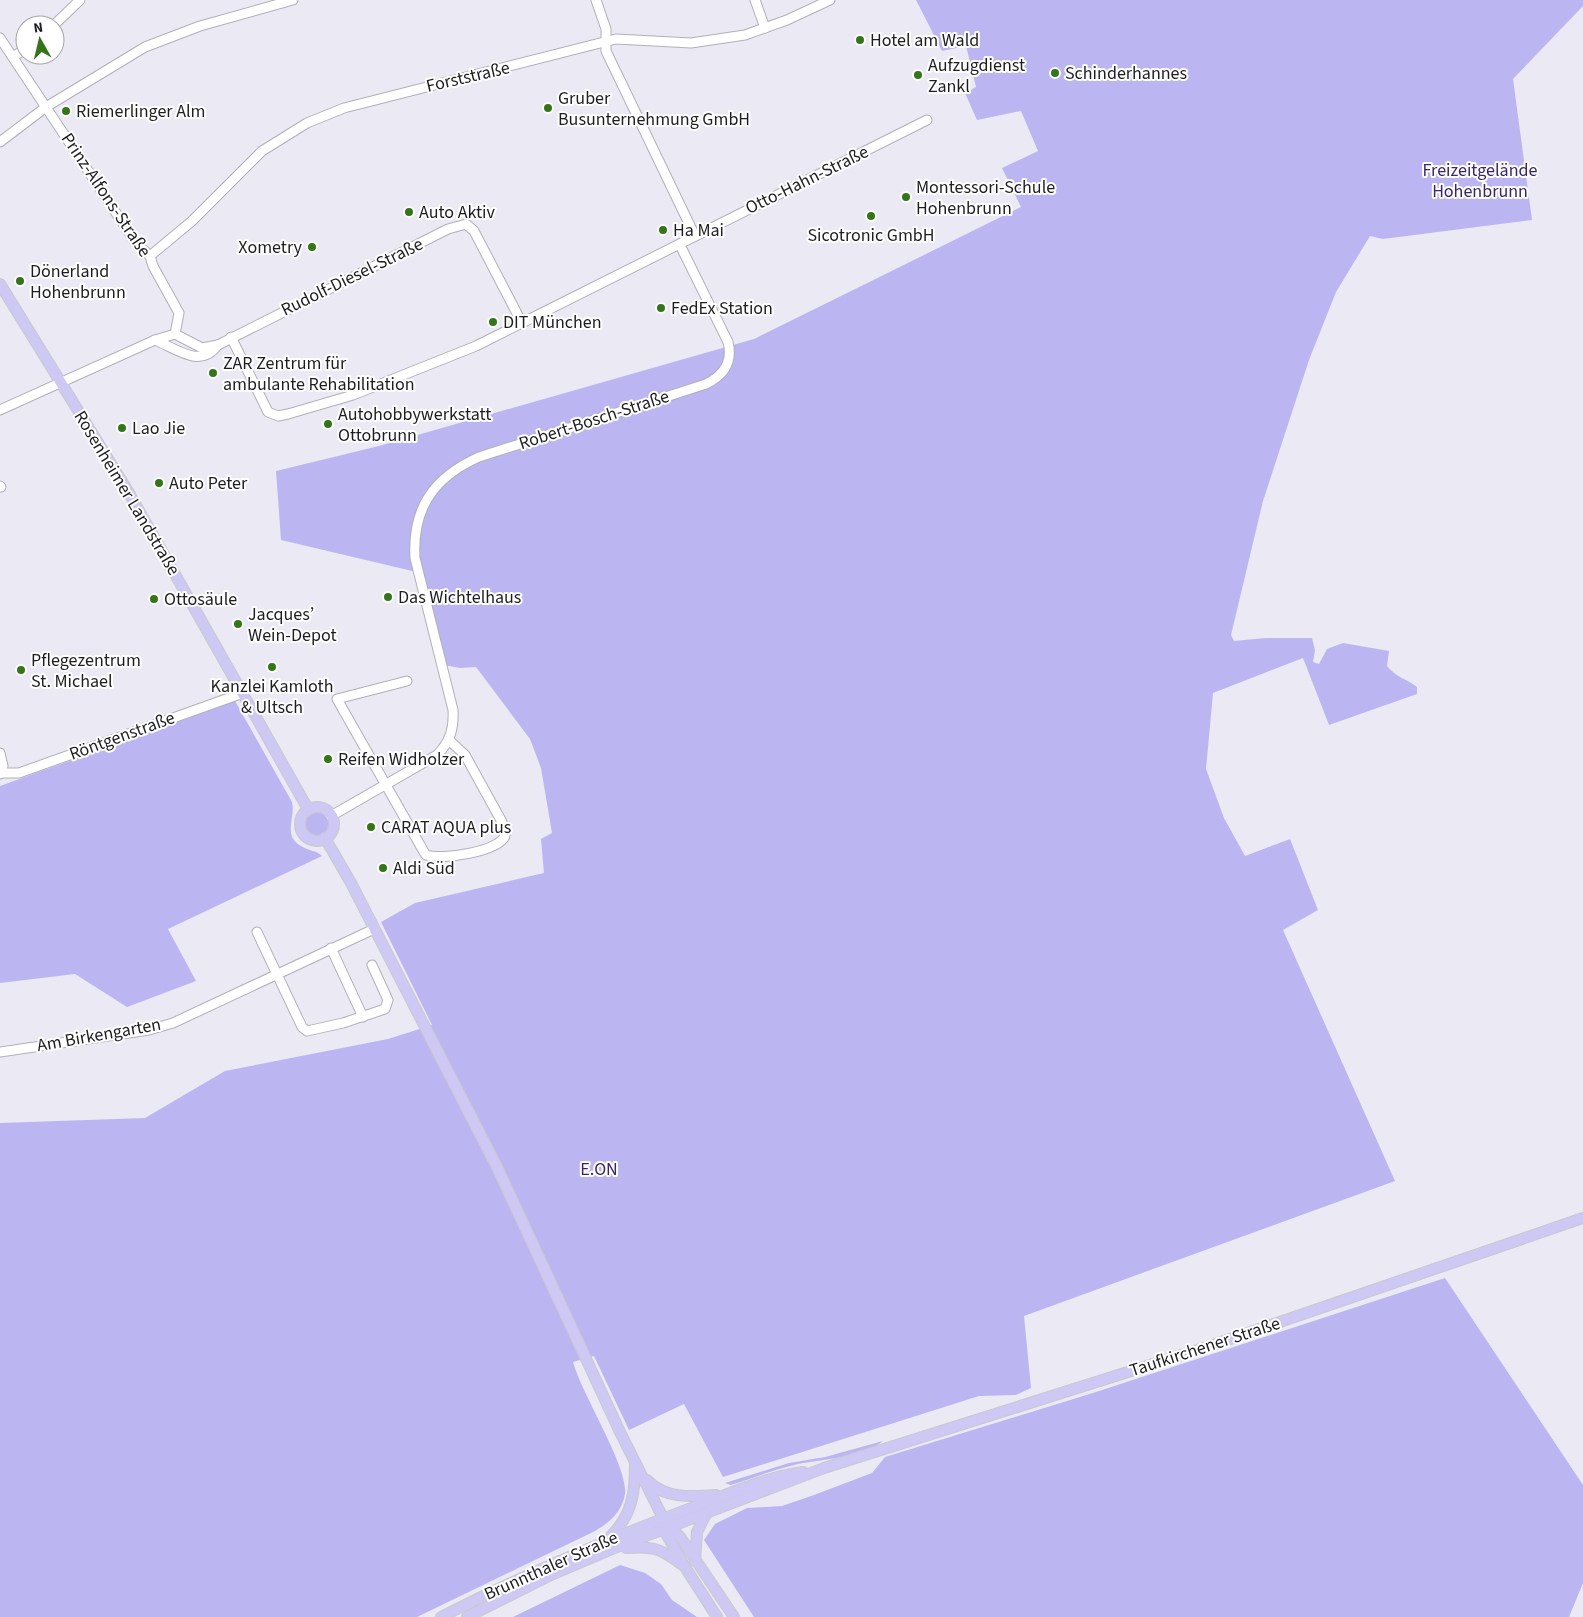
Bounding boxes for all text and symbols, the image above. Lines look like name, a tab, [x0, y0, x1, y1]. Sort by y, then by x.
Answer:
north arrow	[15, 15, 65, 65]
text: N	[32, 18, 44, 39]
place label: Hotel am Wald	[870, 28, 979, 53]
marker: Hotel am Wald	[854, 34, 866, 46]
place label: Aufzugdienst Zankl	[928, 53, 1025, 99]
street label: Forststraße	[424, 55, 512, 99]
place label: Schinderhannes	[1065, 61, 1187, 86]
marker: Schinderhannes	[1049, 67, 1061, 79]
marker: Aufzugdienst Zankl	[912, 69, 924, 81]
place label: Gruber Busunternehmung GmbH	[558, 86, 750, 132]
place label: Riemerlinger Alm	[76, 99, 205, 124]
marker: Gruber Busunternehmung GmbH	[542, 102, 554, 114]
marker: Riemerlinger Alm	[60, 105, 72, 117]
street label: Prinz-Alfons-Straße	[55, 128, 157, 262]
street label: Otto-Hahn-Straße	[741, 139, 873, 221]
park label: Freizeitgelände Hohenbrunn	[1423, 158, 1537, 204]
place label: Montessori-Schule Hohenbrunn	[916, 175, 1055, 221]
marker: Montessori-Schule Hohenbrunn	[900, 191, 912, 203]
place label: Auto Aktiv	[419, 200, 495, 225]
marker: Auto Aktiv	[403, 206, 415, 218]
marker: Sicotronic GmbH	[865, 210, 877, 222]
place label: Ha Mai	[673, 218, 724, 243]
place label: Sicotronic GmbH	[807, 223, 935, 248]
marker: Ha Mai	[657, 224, 669, 236]
street label: Rudolf-Diesel-Straße	[277, 232, 427, 322]
place label: Xometry	[238, 235, 303, 260]
marker: Xometry	[306, 241, 318, 253]
place label: Dönerland Hohenbrunn	[30, 259, 126, 305]
marker: Dönerland Hohenbrunn	[14, 275, 26, 287]
place label: FedEx Station	[671, 296, 773, 321]
marker: FedEx Station	[655, 302, 667, 314]
place label: DIT München	[503, 310, 602, 335]
marker: DIT München	[487, 316, 499, 328]
place label: ZAR Zentrum für ambulante Rehabilitation	[223, 351, 415, 397]
marker: ZAR Zentrum für ambulante Rehabilitation	[207, 367, 219, 379]
street label: Robert-Bosch-Straße	[516, 384, 672, 456]
place label: Autohobbywerkstatt Ottobrunn	[338, 402, 491, 448]
street label: Rosenheimer Landstraße	[68, 406, 186, 580]
place label: Lao Jie	[132, 416, 185, 441]
marker: Autohobbywerkstatt Ottobrunn	[322, 418, 334, 430]
marker: Lao Jie	[116, 422, 128, 434]
place label: Auto Peter	[169, 471, 248, 496]
marker: Auto Peter	[153, 477, 165, 489]
place label: Das Wichtelhaus	[398, 585, 521, 610]
place label: Ottosäule	[164, 587, 237, 612]
marker: Das Wichtelhaus	[382, 591, 394, 603]
marker: Ottosäule	[148, 593, 160, 605]
place label: Jacques’ Wein-Depot	[248, 602, 336, 648]
marker: Jacques’ Wein-Depot	[232, 618, 244, 630]
place label: Pflegezentrum St. Michael	[31, 648, 141, 694]
marker: Kanzlei Kamloth & Ultsch	[266, 661, 278, 673]
marker: Pflegezentrum St. Michael	[15, 664, 27, 676]
place label: Kanzlei Kamloth & Ultsch	[211, 674, 333, 720]
street label: Röntgenstraße	[66, 705, 178, 767]
place label: Reifen Widholzer	[338, 747, 465, 772]
marker: Reifen Widholzer	[322, 753, 334, 765]
place label: CARAT AQUA plus	[381, 815, 511, 840]
marker: CARAT AQUA plus	[365, 821, 377, 833]
place label: Aldi Süd	[393, 856, 455, 881]
marker: Aldi Süd	[377, 862, 389, 874]
street label: Am Birkengarten	[35, 1012, 163, 1058]
park label: E.ON	[580, 1157, 618, 1182]
street label: Taufkirchener Straße	[1127, 1311, 1284, 1383]
street label: Brunnthaler Straße	[480, 1525, 622, 1607]

